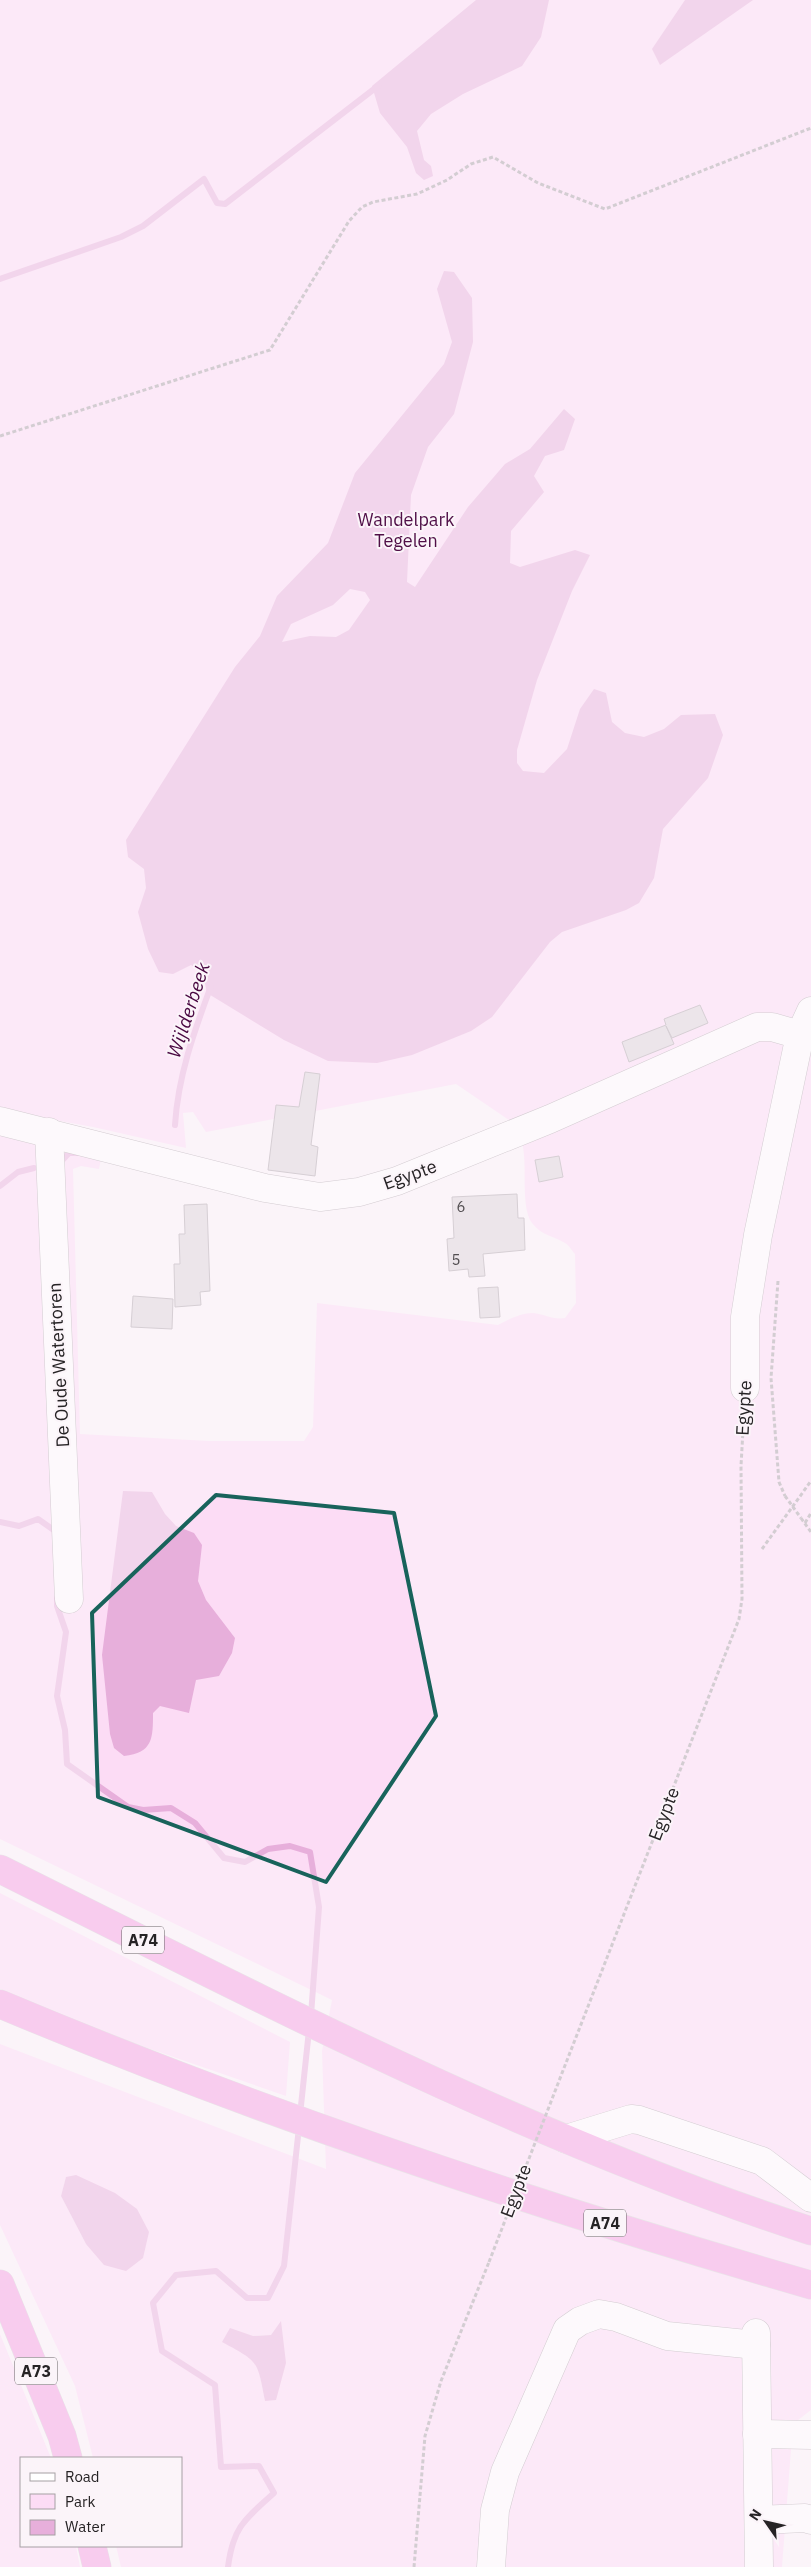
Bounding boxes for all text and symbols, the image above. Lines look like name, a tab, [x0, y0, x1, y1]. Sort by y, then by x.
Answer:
park label: Wandelpark Tegelen	[357, 508, 455, 552]
water label: Wijlderbeek	[161, 958, 215, 1061]
street label: Egypte	[380, 1154, 440, 1195]
house number: 6	[456, 1197, 466, 1216]
house number: 5	[451, 1250, 461, 1269]
street label: De Oude Watertoren	[43, 1282, 74, 1448]
street label: Egypte	[731, 1380, 756, 1436]
street label: Egypte	[643, 1784, 684, 1844]
road number: A74	[122, 1926, 164, 1954]
street label: Egypte	[495, 2161, 536, 2221]
road number: A74	[584, 2210, 626, 2236]
road number: A73	[15, 2358, 57, 2384]
legend	[20, 2457, 182, 2547]
text: Road	[65, 2467, 100, 2486]
text: Park	[65, 2492, 95, 2511]
north arrow	[741, 2497, 791, 2547]
text: N	[745, 2505, 766, 2524]
text: Water	[65, 2517, 106, 2536]

